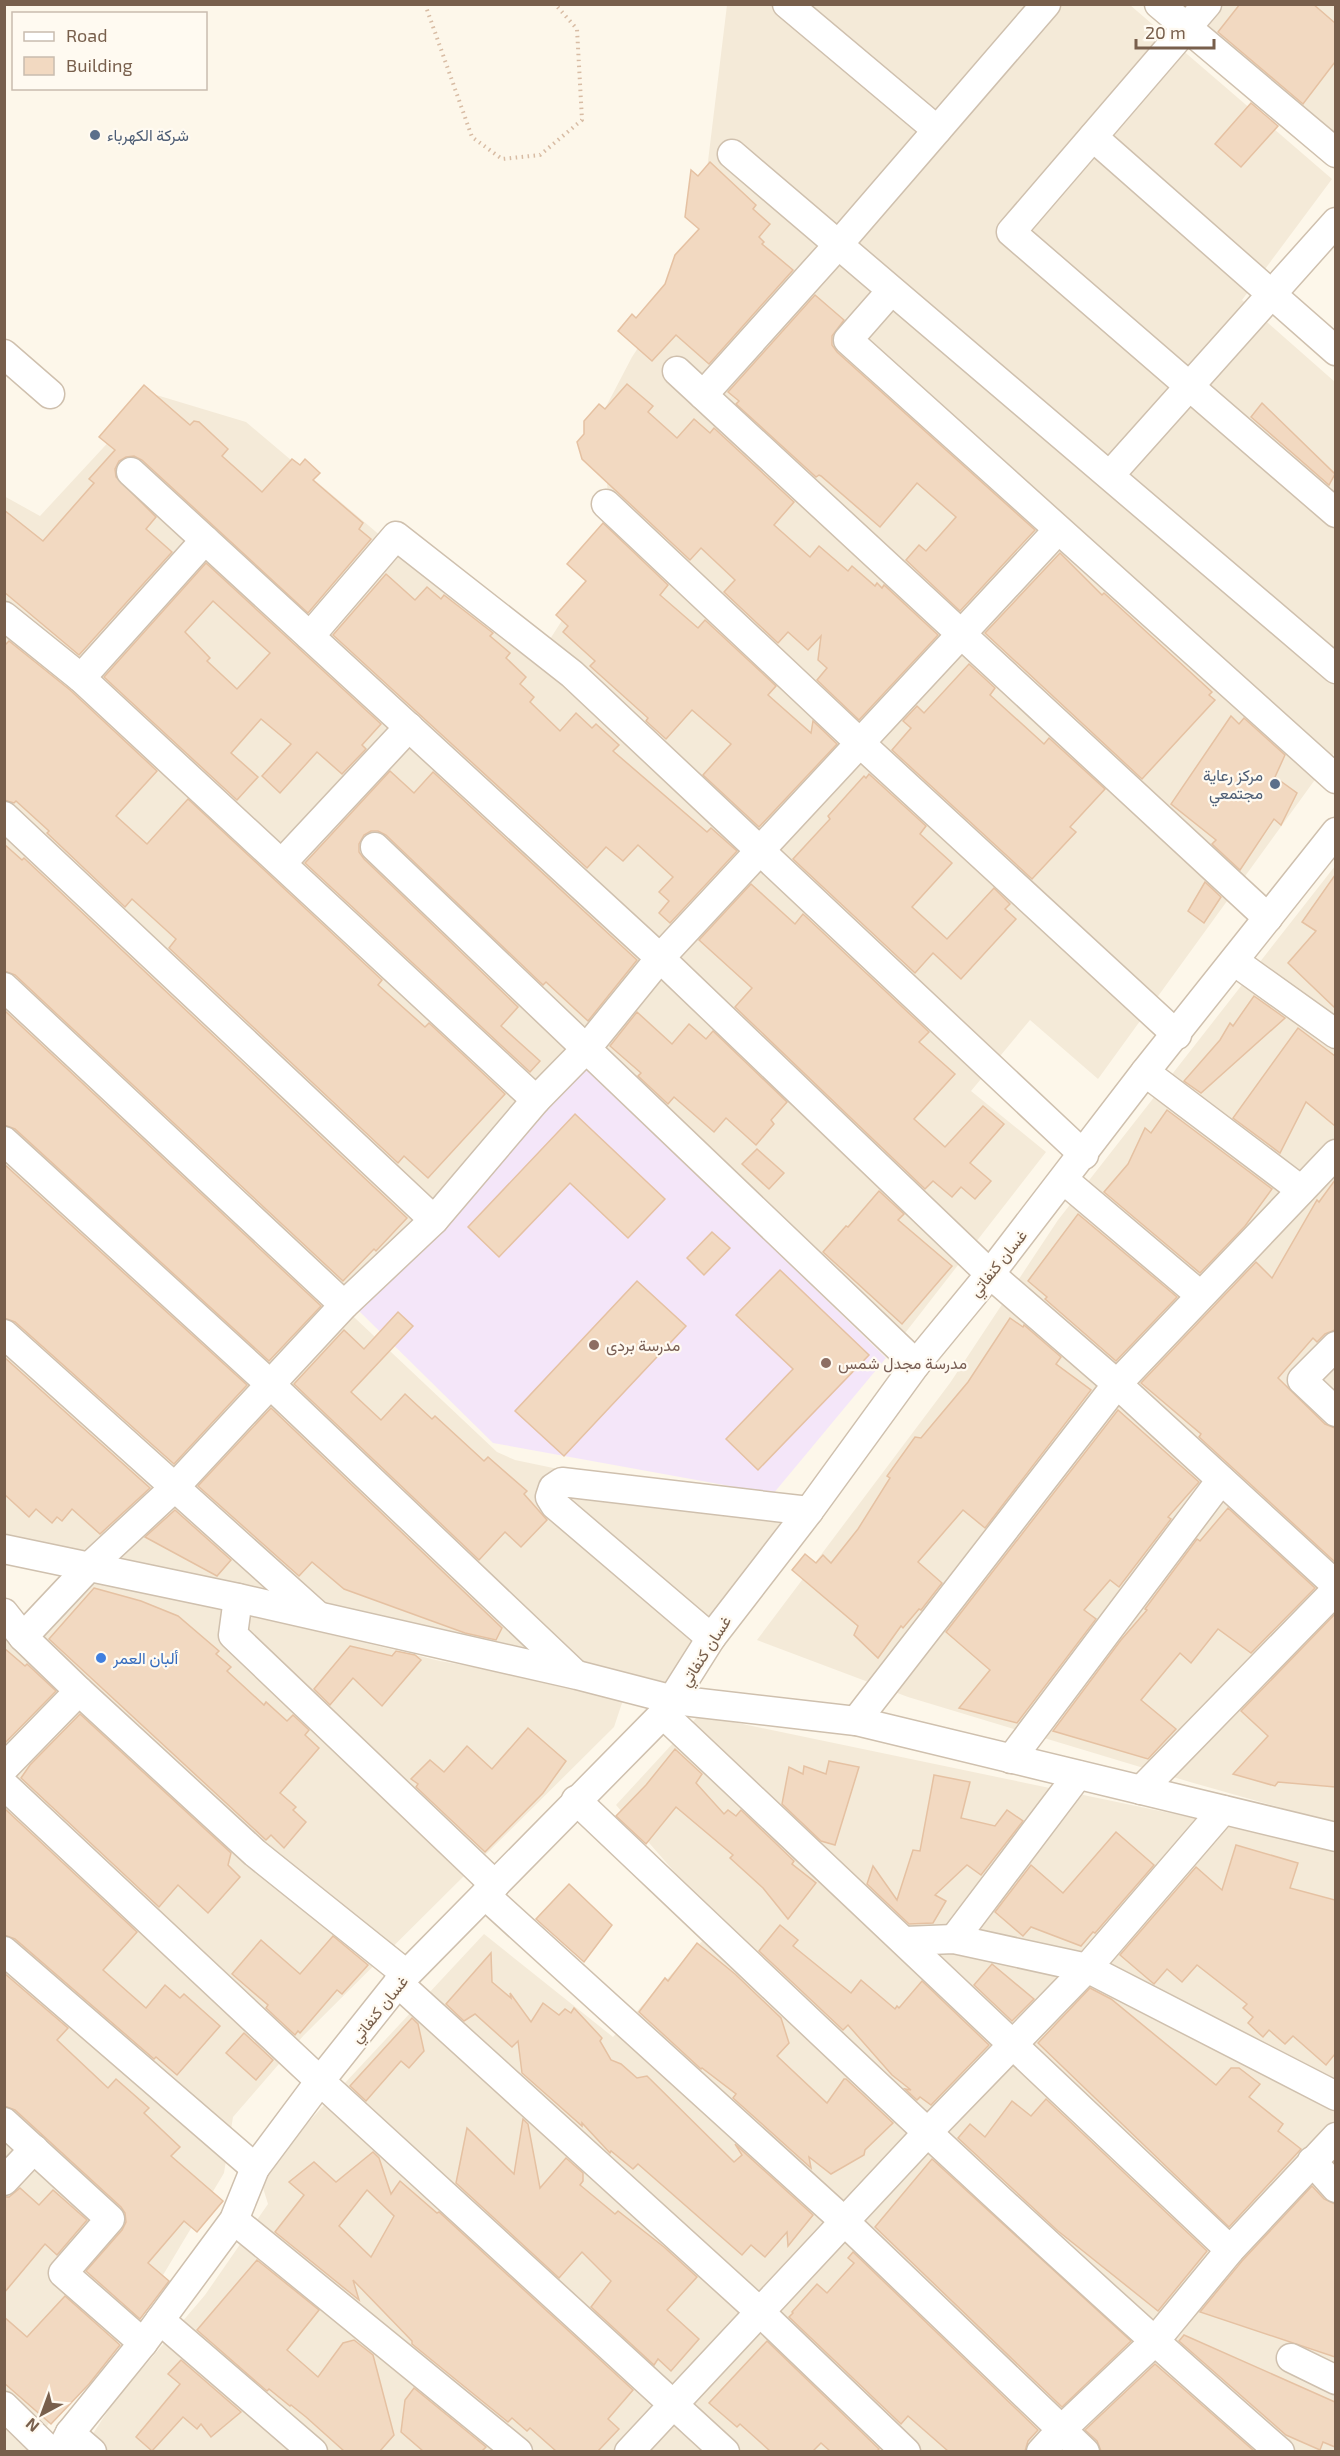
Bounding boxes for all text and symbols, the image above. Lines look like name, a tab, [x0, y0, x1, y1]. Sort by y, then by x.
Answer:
legend	[12, 12, 207, 90]
scale bar	[1136, 12, 1214, 50]
text: 20 m	[1145, 21, 1186, 43]
text: Road	[66, 24, 107, 46]
text: Building	[66, 54, 133, 76]
place label: شركة الكهرباء	[107, 125, 189, 146]
marker: شركة الكهرباء	[88, 128, 102, 142]
place label: مركز رعاية مجتمعي	[1203, 765, 1263, 807]
marker: مركز رعاية مجتمعي	[1268, 777, 1282, 791]
street label: غسان كنفاتي	[965, 1225, 1034, 1303]
place label: مدرسة بردى	[606, 1335, 680, 1356]
marker: مدرسة بردى	[587, 1338, 601, 1352]
place label: مدرسة مجدل شمس	[838, 1353, 967, 1374]
marker: مدرسة مجدل شمس	[819, 1356, 833, 1370]
street label: غسان كنفاتي	[675, 1612, 739, 1692]
place label: ألبان العمر	[112, 1648, 179, 1669]
marker: ألبان العمر	[94, 1651, 108, 1665]
street label: غسان كنفاتي	[346, 1971, 415, 2049]
north arrow	[12, 2384, 72, 2444]
text: N	[21, 2415, 42, 2437]

